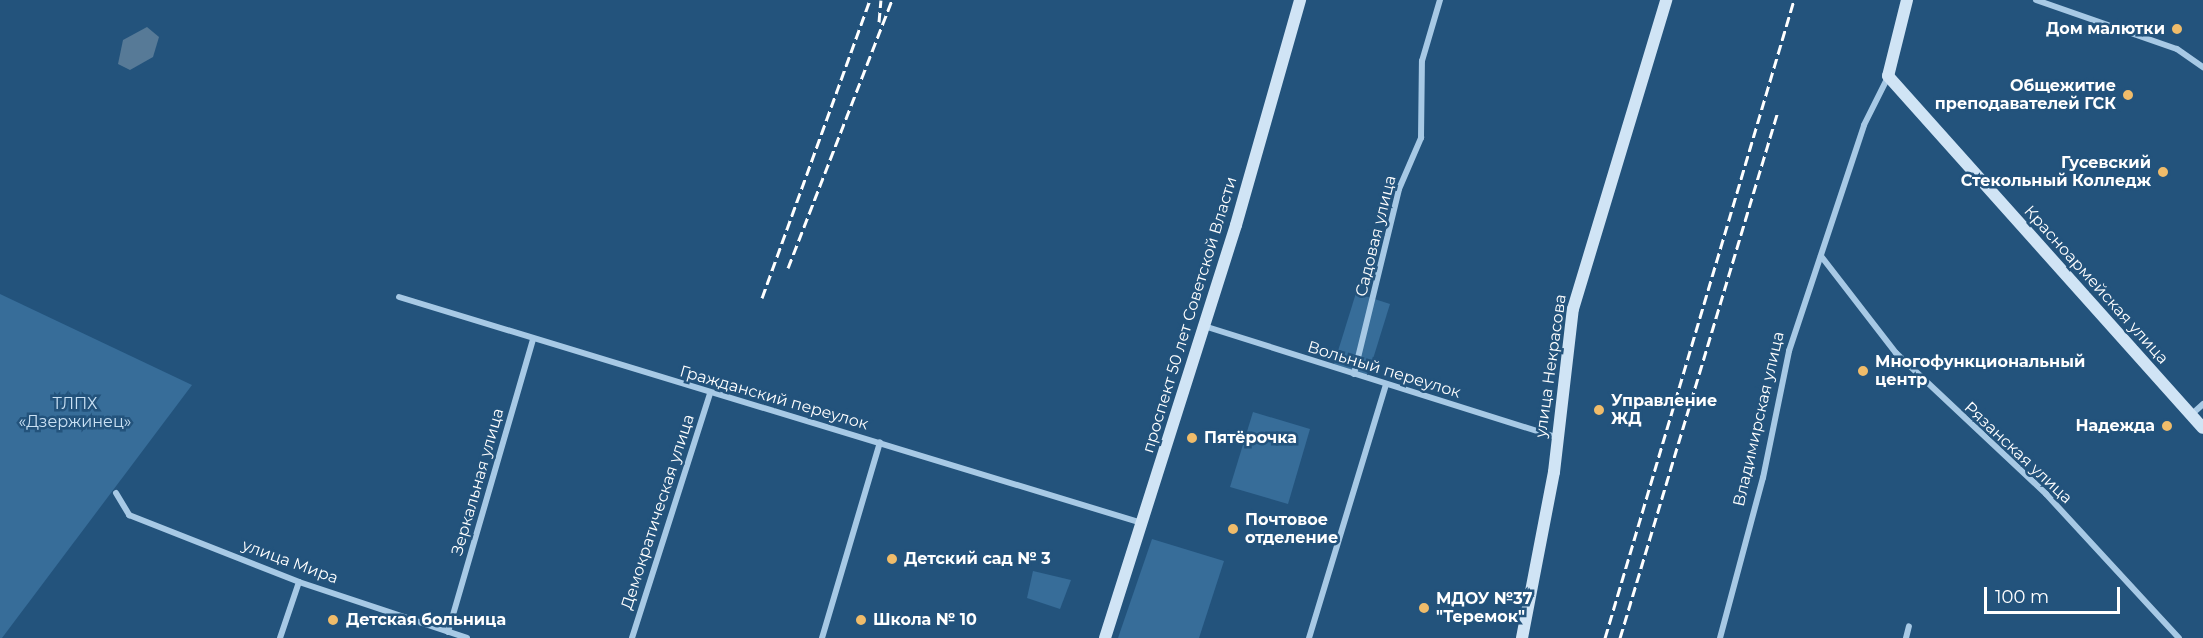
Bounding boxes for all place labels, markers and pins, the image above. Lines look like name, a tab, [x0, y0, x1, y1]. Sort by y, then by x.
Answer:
place label: Дом малютки	[2046, 19, 2165, 39]
marker: Дом малютки	[2170, 22, 2184, 36]
place label: Общежитие преподавателей ГСК	[1935, 76, 2116, 114]
marker: Общежитие преподавателей ГСК	[2121, 88, 2135, 102]
place label: Гусевский Стекольный Колледж	[1961, 153, 2151, 191]
marker: Гусевский Стекольный Колледж	[2156, 165, 2170, 179]
place label: Многофункциональный центр	[1875, 352, 2085, 390]
marker: Многофункциональный центр	[1856, 364, 1870, 378]
place label: Управление ЖД	[1611, 391, 1717, 429]
marker: Управление ЖД	[1592, 403, 1606, 417]
place label: Надежда	[2076, 416, 2155, 436]
marker: Надежда	[2160, 419, 2174, 433]
place label: Пятёрочка	[1204, 428, 1297, 448]
marker: Пятёрочка	[1185, 431, 1199, 445]
place label: Почтовое отделение	[1245, 510, 1338, 548]
marker: Почтовое отделение	[1226, 522, 1240, 536]
place label: Детский сад № 3	[904, 549, 1051, 569]
marker: Детский сад № 3	[885, 552, 899, 566]
place label: МДОУ №37 "Теремок"	[1436, 589, 1533, 627]
marker: МДОУ №37 "Теремок"	[1417, 601, 1431, 615]
place label: Детская больница	[346, 610, 506, 630]
place label: Школа № 10	[873, 610, 977, 630]
marker: Детская больница	[324, 611, 342, 629]
marker: Школа № 10	[854, 613, 868, 627]

